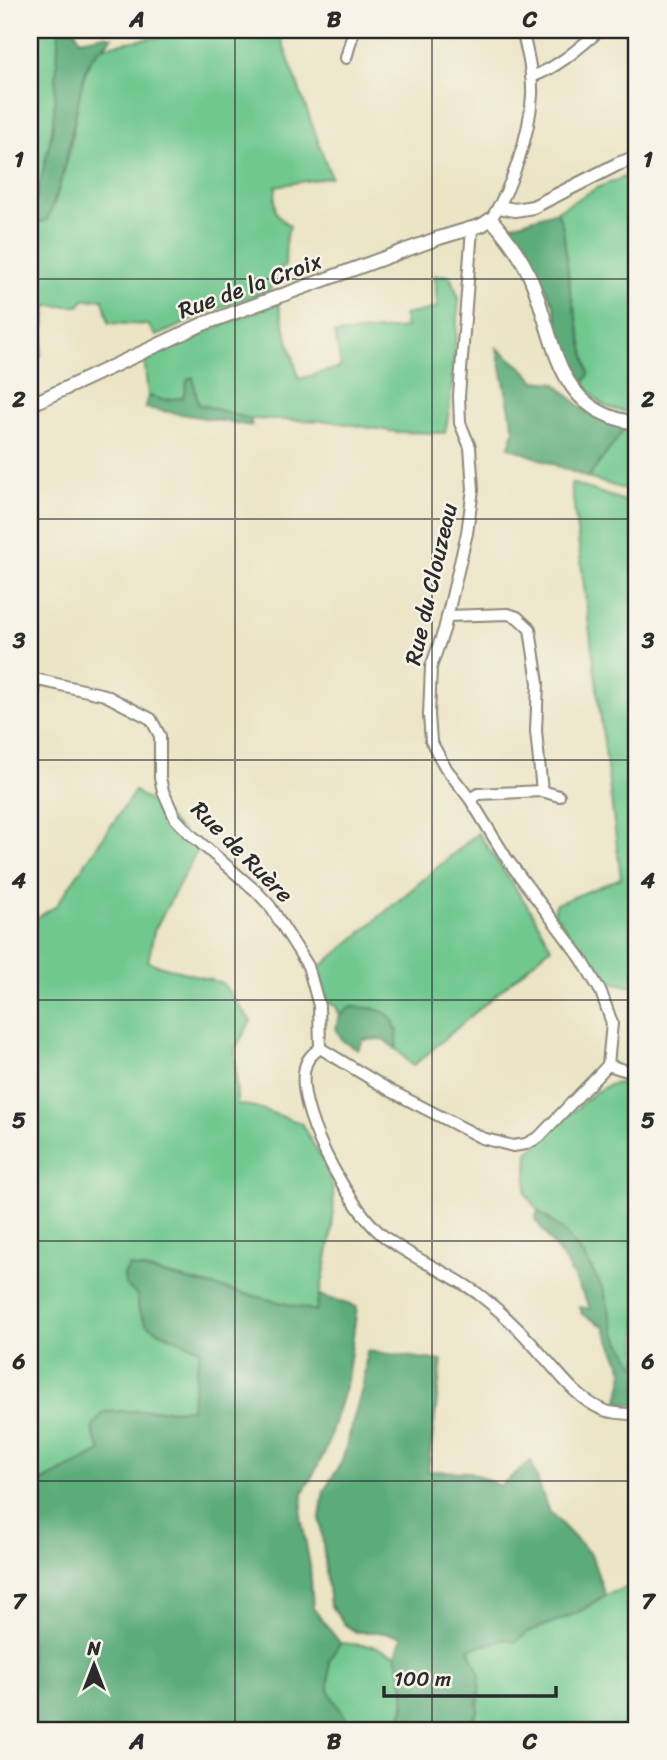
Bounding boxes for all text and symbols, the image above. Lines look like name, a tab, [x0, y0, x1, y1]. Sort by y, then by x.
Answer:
text: A	[128, 0, 145, 40]
text: B	[327, 0, 342, 40]
text: C	[522, 0, 538, 40]
text: 1	[14, 139, 24, 180]
text: 1	[643, 139, 653, 180]
street label: Rue de la Croix	[172, 241, 328, 331]
text: 2	[11, 379, 26, 420]
text: 2	[640, 379, 655, 420]
street label: Rue du Clouzeau	[392, 498, 470, 669]
text: 3	[12, 620, 26, 661]
text: 3	[641, 620, 655, 661]
street label: Rue de Ruère	[181, 791, 304, 914]
text: 4	[11, 860, 27, 901]
text: 4	[640, 860, 656, 901]
text: 5	[12, 1100, 26, 1141]
text: 5	[641, 1100, 655, 1141]
text: 6	[11, 1341, 26, 1382]
text: 6	[640, 1341, 655, 1382]
text: 7	[12, 1581, 27, 1622]
text: 7	[641, 1581, 656, 1622]
north arrow	[60, 1630, 130, 1700]
text: N	[86, 1632, 101, 1665]
scale bar	[384, 1655, 555, 1699]
text: 100 m	[394, 1660, 451, 1698]
text: A	[128, 1721, 145, 1760]
text: B	[327, 1721, 342, 1760]
text: C	[522, 1721, 538, 1760]

